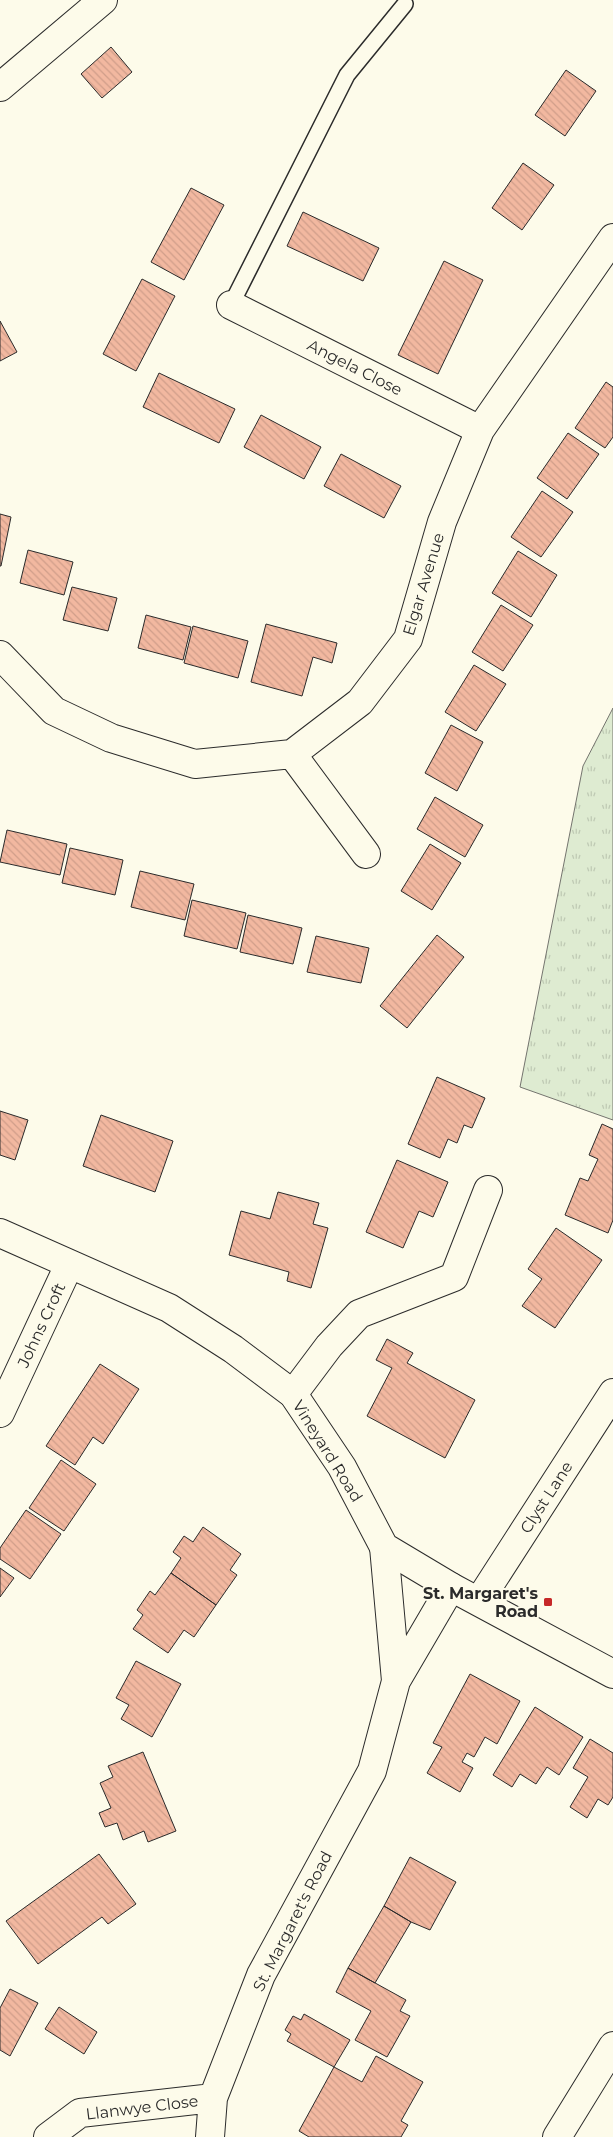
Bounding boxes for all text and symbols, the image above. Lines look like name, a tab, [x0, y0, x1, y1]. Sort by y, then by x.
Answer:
street label: Angela Close	[304, 335, 405, 400]
street label: Elgar Avenue	[399, 530, 448, 638]
street label: Johns Croft	[13, 1279, 70, 1371]
street label: Vineyard Road	[289, 1397, 366, 1506]
street label: Clyst Lane	[516, 1458, 577, 1537]
place label: St. Margaret's Road	[423, 1584, 538, 1621]
marker: St. Margaret's Road	[542, 1596, 554, 1608]
street label: St. Margaret's Road	[249, 1848, 336, 1995]
street label: Llanwye Close	[85, 2091, 199, 2124]

